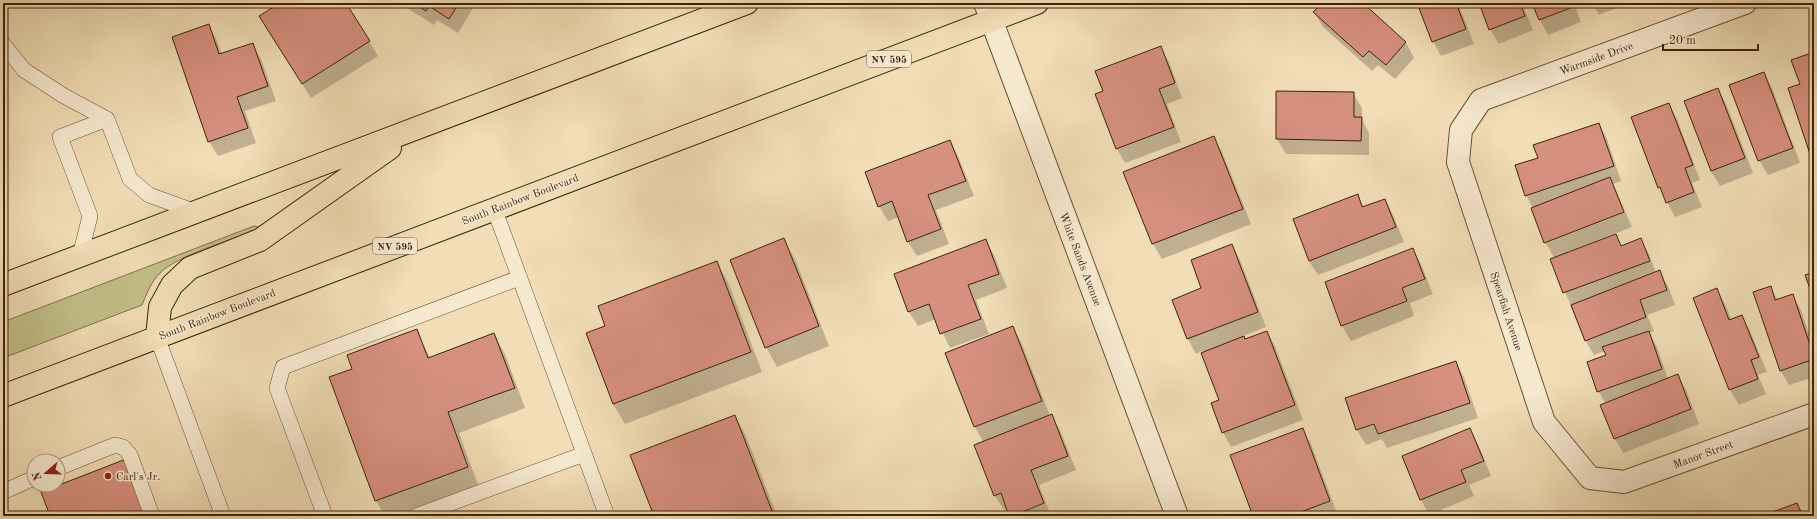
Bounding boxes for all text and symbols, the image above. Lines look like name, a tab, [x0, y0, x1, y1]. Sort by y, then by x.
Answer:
scale bar	[1663, 26, 1758, 52]
text: 20 m	[1669, 35, 1696, 47]
street label: Warmside Drive	[1558, 41, 1635, 78]
road number: NV 595	[867, 51, 911, 67]
street label: South Rainbow Boulevard	[461, 173, 581, 228]
street label: White Sands Avenue	[1057, 211, 1103, 308]
road number: NV 595	[373, 238, 417, 254]
street label: Spearfish Avenue	[1488, 271, 1523, 352]
street label: South Rainbow Boulevard	[158, 288, 278, 343]
street label: Manor Street	[1672, 439, 1735, 471]
north arrow	[26, 453, 66, 493]
text: N	[31, 470, 45, 482]
marker: Carl's Jr.	[103, 471, 113, 481]
place label: Carl's Jr.	[116, 472, 160, 483]

